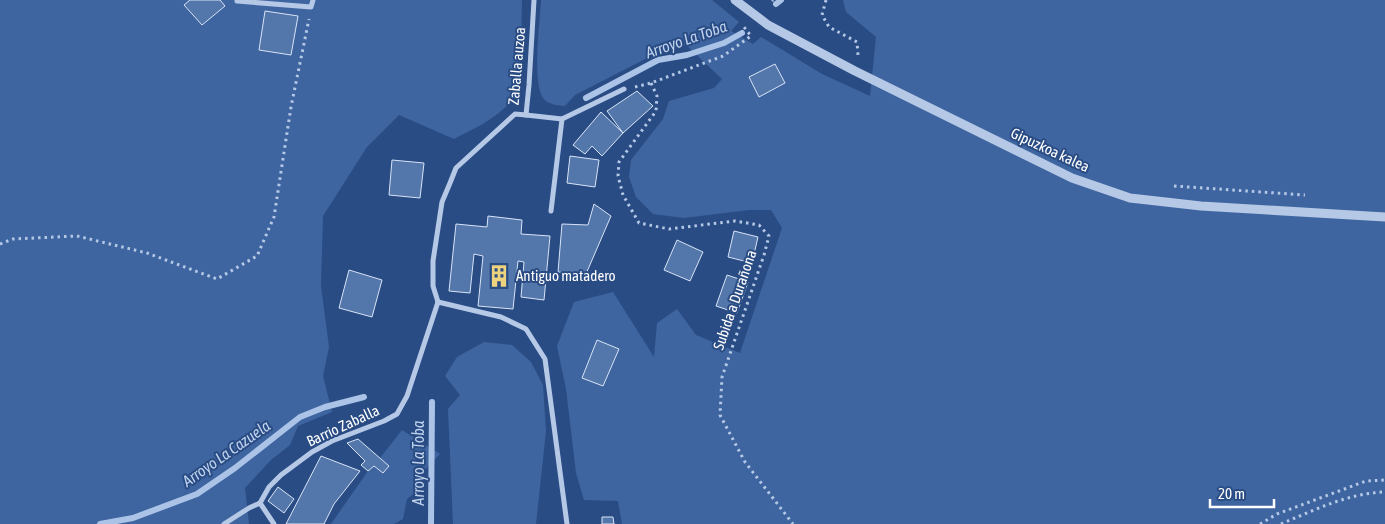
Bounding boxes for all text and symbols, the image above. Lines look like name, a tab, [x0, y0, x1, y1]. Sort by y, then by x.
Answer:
water label: Arroyo La Toba	[642, 17, 730, 63]
street label: Zaballa auzoa	[505, 26, 528, 106]
street label: Gipuzkoa kalea	[1008, 124, 1092, 175]
street label: Subida a Durañona	[709, 248, 760, 352]
building icon: Antiguo matadero	[486, 263, 512, 289]
place label: Antiguo matadero	[516, 267, 616, 284]
street label: Barrio Zaballa	[304, 401, 382, 450]
water label: Arroyo La Cazuela	[178, 416, 274, 491]
water label: Arroyo La Toba	[409, 420, 428, 506]
scale bar	[1210, 476, 1274, 508]
text: 20 m	[1218, 485, 1245, 502]

